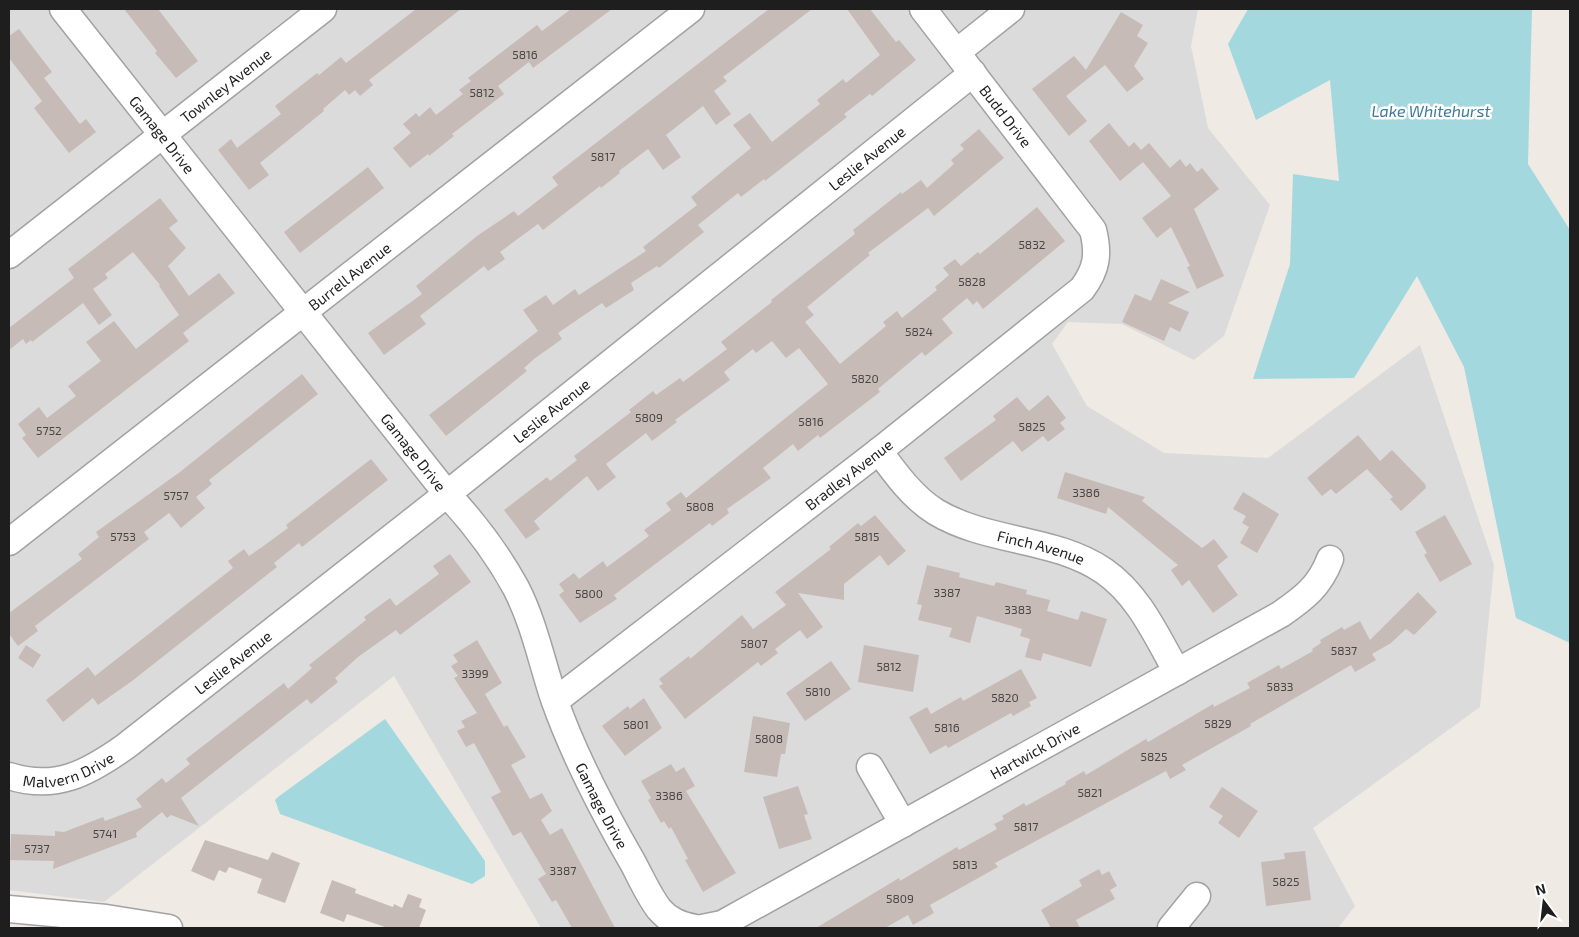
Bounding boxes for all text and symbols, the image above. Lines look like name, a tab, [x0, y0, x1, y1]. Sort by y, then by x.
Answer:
street label: Townley Avenue	[177, 44, 274, 126]
house number: 5816	[512, 47, 538, 61]
street label: Budd Drive	[976, 81, 1036, 151]
house number: 5812	[469, 85, 495, 99]
street label: Gamage Drive	[126, 92, 199, 177]
water label: Lake Whitehurst	[1371, 101, 1492, 120]
street label: Leslie Avenue	[825, 122, 909, 194]
house number: 5817	[591, 149, 615, 163]
house number: 5832	[1018, 237, 1046, 251]
street label: Burrell Avenue	[305, 238, 394, 314]
house number: 5828	[958, 274, 986, 288]
house number: 5824	[905, 324, 933, 338]
house number: 5820	[851, 371, 879, 385]
street label: Leslie Avenue	[509, 374, 593, 447]
street label: Gamage Drive	[377, 409, 450, 495]
house number: 5809	[635, 410, 663, 424]
house number: 5816	[798, 414, 824, 428]
house number: 5825	[1019, 419, 1045, 433]
house number: 5752	[36, 423, 62, 437]
street label: Bradley Avenue	[801, 435, 896, 514]
house number: 3386	[1072, 485, 1100, 499]
house number: 5757	[163, 488, 189, 502]
house number: 5808	[686, 499, 714, 513]
street label: Finch Avenue	[996, 526, 1088, 568]
house number: 5753	[110, 529, 136, 543]
house number: 5815	[855, 529, 879, 543]
house number: 3387	[934, 585, 960, 599]
house number: 5800	[575, 586, 603, 600]
house number: 3383	[1004, 602, 1032, 616]
street label: Leslie Avenue	[191, 626, 275, 698]
house number: 5807	[740, 636, 768, 650]
house number: 5837	[1331, 643, 1357, 657]
house number: 5812	[876, 659, 902, 673]
house number: 3399	[461, 666, 489, 680]
house number: 5833	[1266, 679, 1294, 693]
house number: 5810	[805, 684, 831, 698]
house number: 5820	[991, 690, 1019, 704]
house number: 5829	[1204, 716, 1232, 730]
house number: 5801	[623, 717, 649, 731]
street label: Hartwick Drive	[987, 718, 1083, 783]
house number: 5816	[934, 720, 960, 734]
house number: 5808	[755, 731, 783, 745]
street label: Malvern Drive	[22, 748, 117, 790]
house number: 5825	[1141, 749, 1167, 763]
street label: Gamage Drive	[572, 760, 632, 852]
house number: 5821	[1077, 785, 1103, 799]
house number: 3386	[655, 788, 683, 802]
house number: 5817	[1014, 819, 1038, 833]
house number: 5741	[93, 826, 117, 840]
house number: 5737	[24, 841, 50, 855]
house number: 5813	[952, 857, 978, 871]
house number: 3387	[550, 863, 576, 877]
house number: 5825	[1273, 874, 1299, 888]
north arrow	[1519, 877, 1569, 927]
text: N	[1533, 879, 1548, 898]
house number: 5809	[886, 891, 914, 905]

